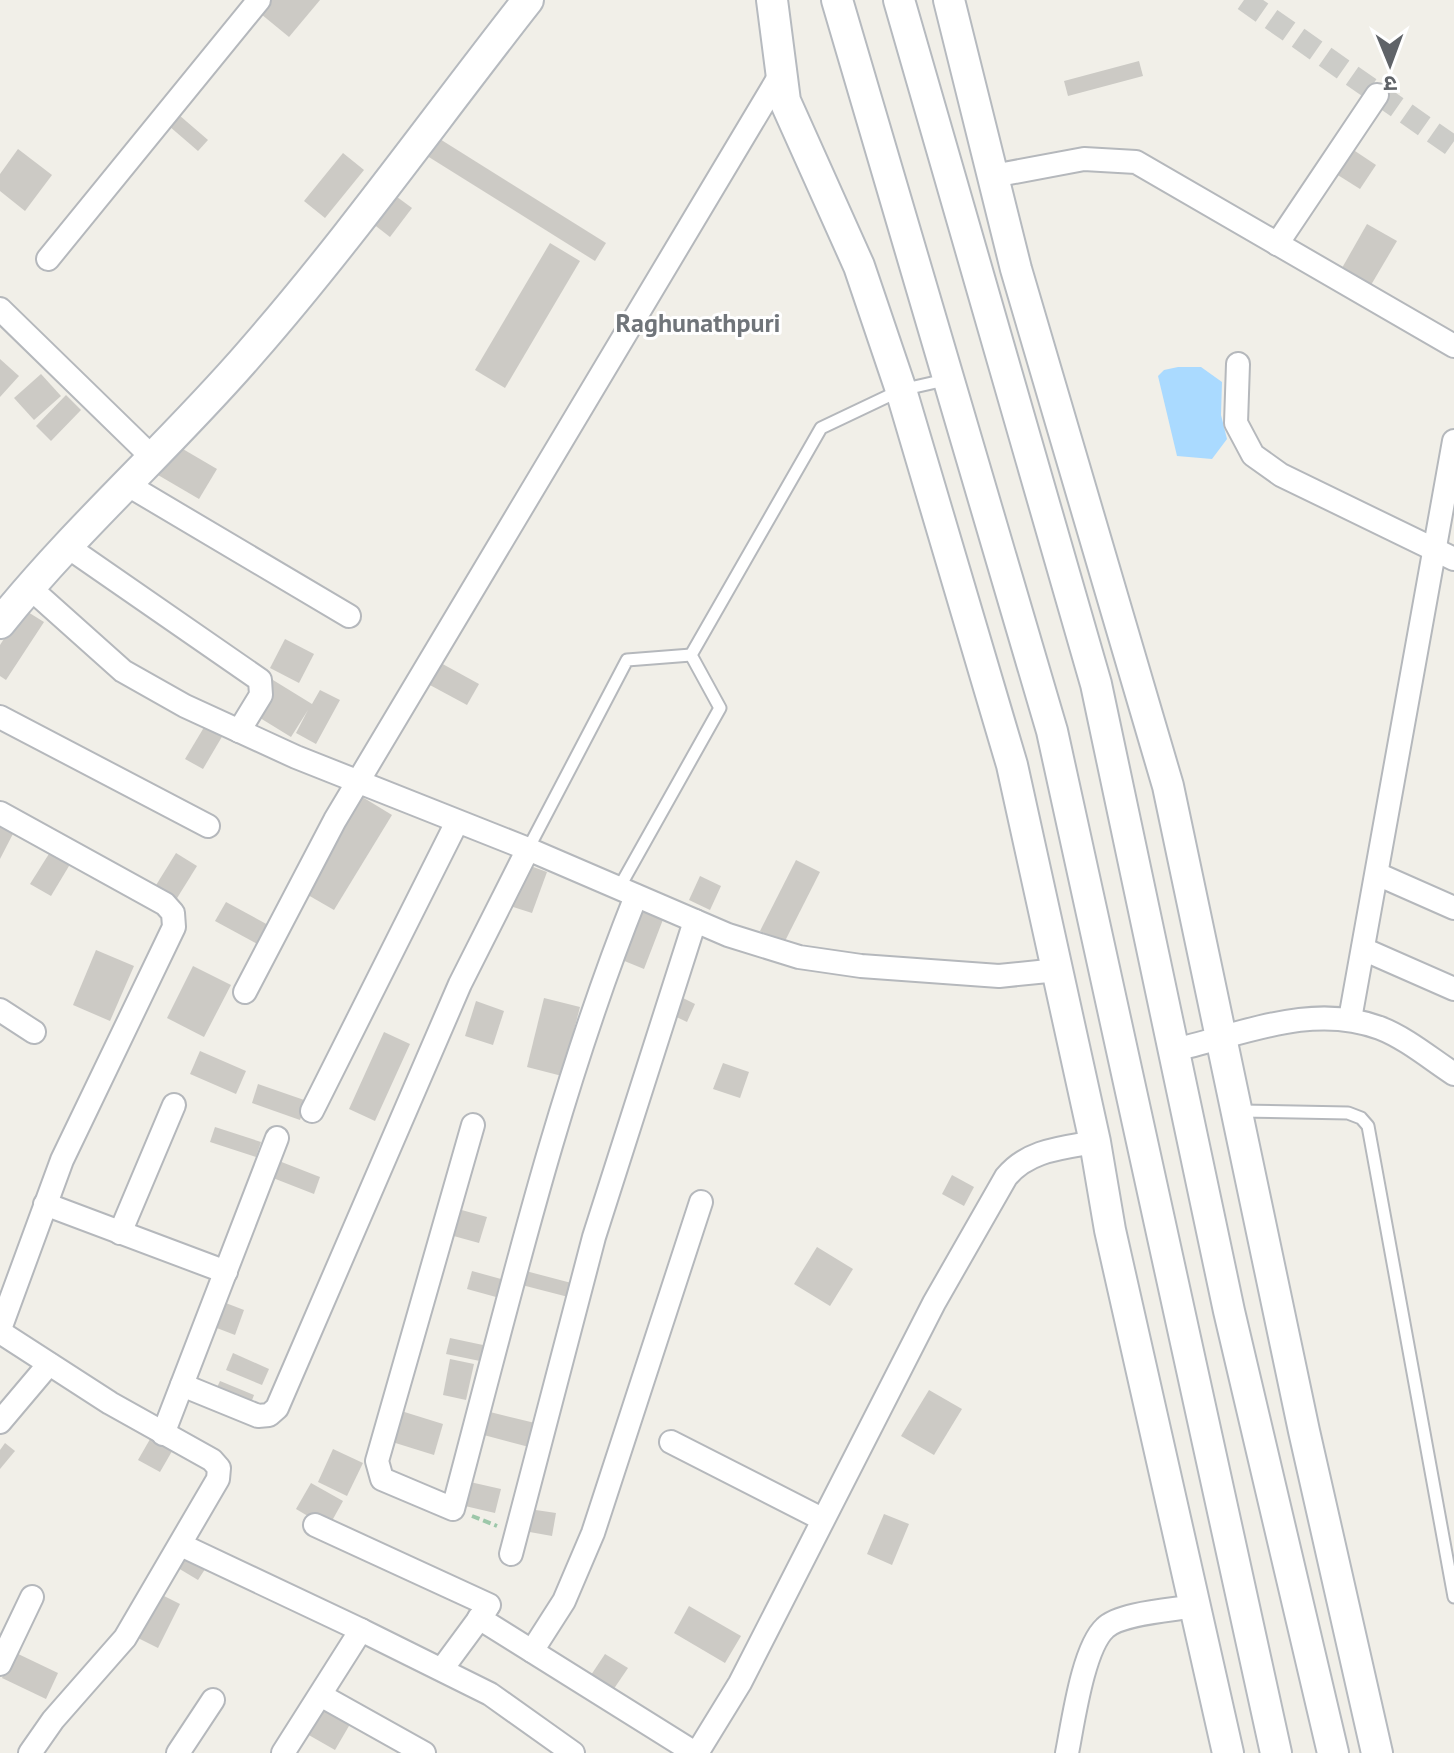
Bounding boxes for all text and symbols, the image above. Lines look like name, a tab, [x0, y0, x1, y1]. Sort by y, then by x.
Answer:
north arrow	[1350, 24, 1430, 104]
text: उ	[1383, 70, 1397, 98]
district label: Raghunathpuri	[615, 306, 781, 339]

